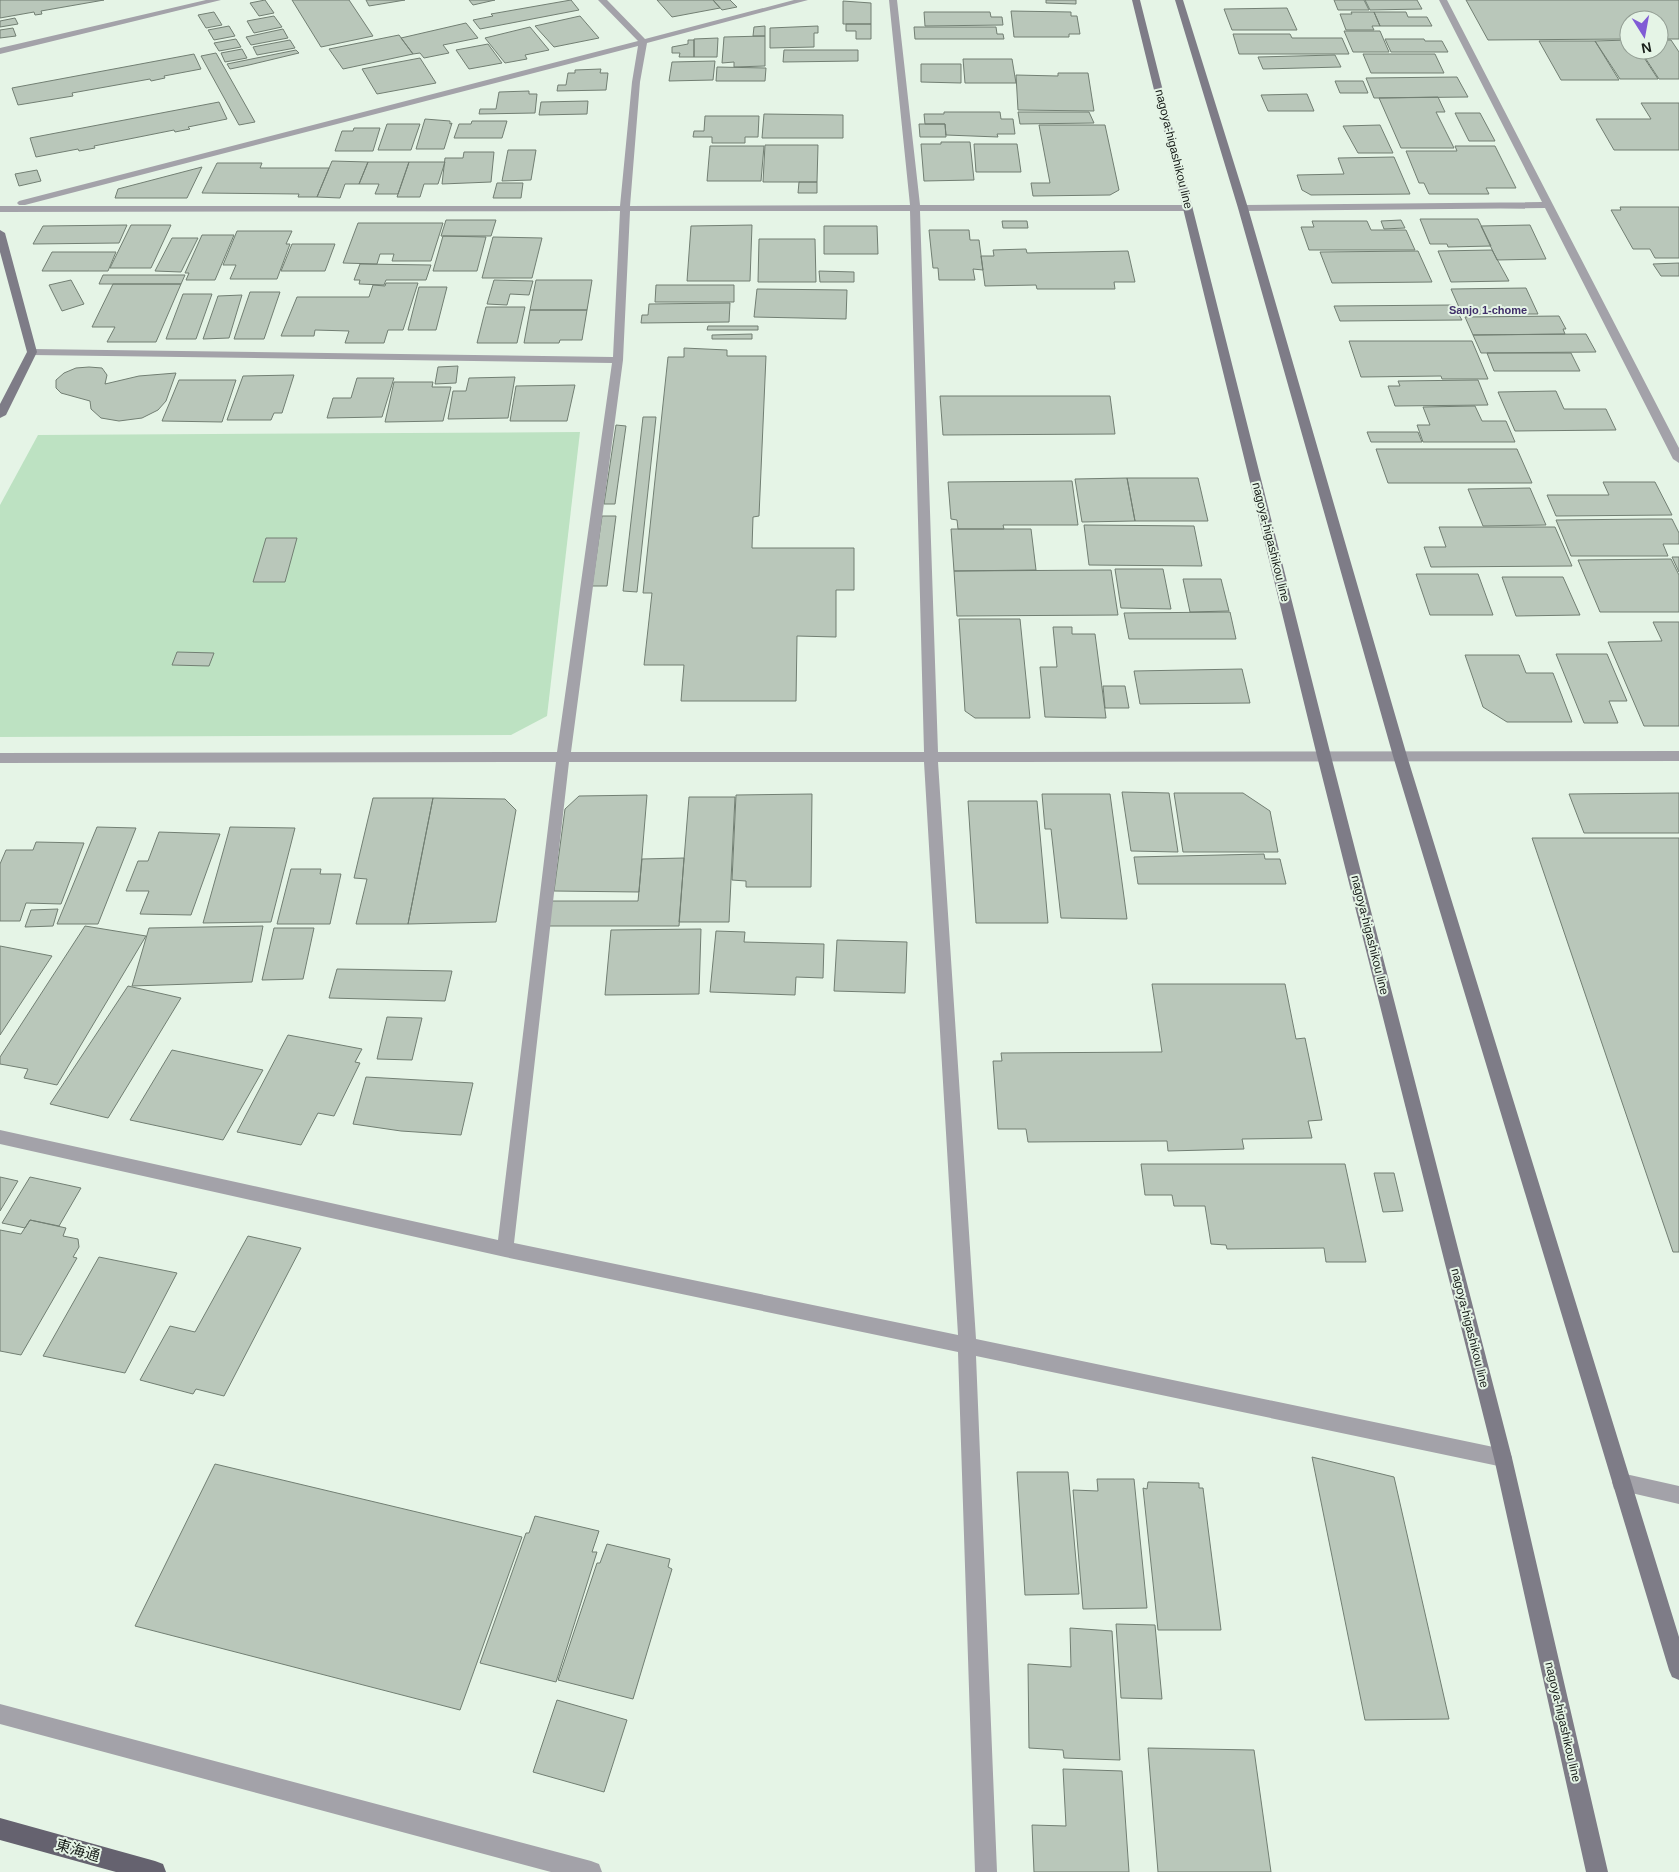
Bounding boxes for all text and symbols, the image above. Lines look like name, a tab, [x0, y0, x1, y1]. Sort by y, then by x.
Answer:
north arrow	[1619, 10, 1669, 60]
text: N	[1640, 39, 1653, 57]
street label: nagoya-higashikou line	[1152, 88, 1196, 211]
district label: Sanjo 1-chome	[1449, 304, 1527, 316]
street label: nagoya-higashikou line	[1249, 481, 1293, 604]
street label: nagoya-higashikou line	[1348, 874, 1392, 997]
street label: nagoya-higashikou line	[1448, 1267, 1492, 1390]
street label: nagoya-higashikou line	[1542, 1661, 1584, 1784]
street label: 東海通	[54, 1836, 102, 1864]

